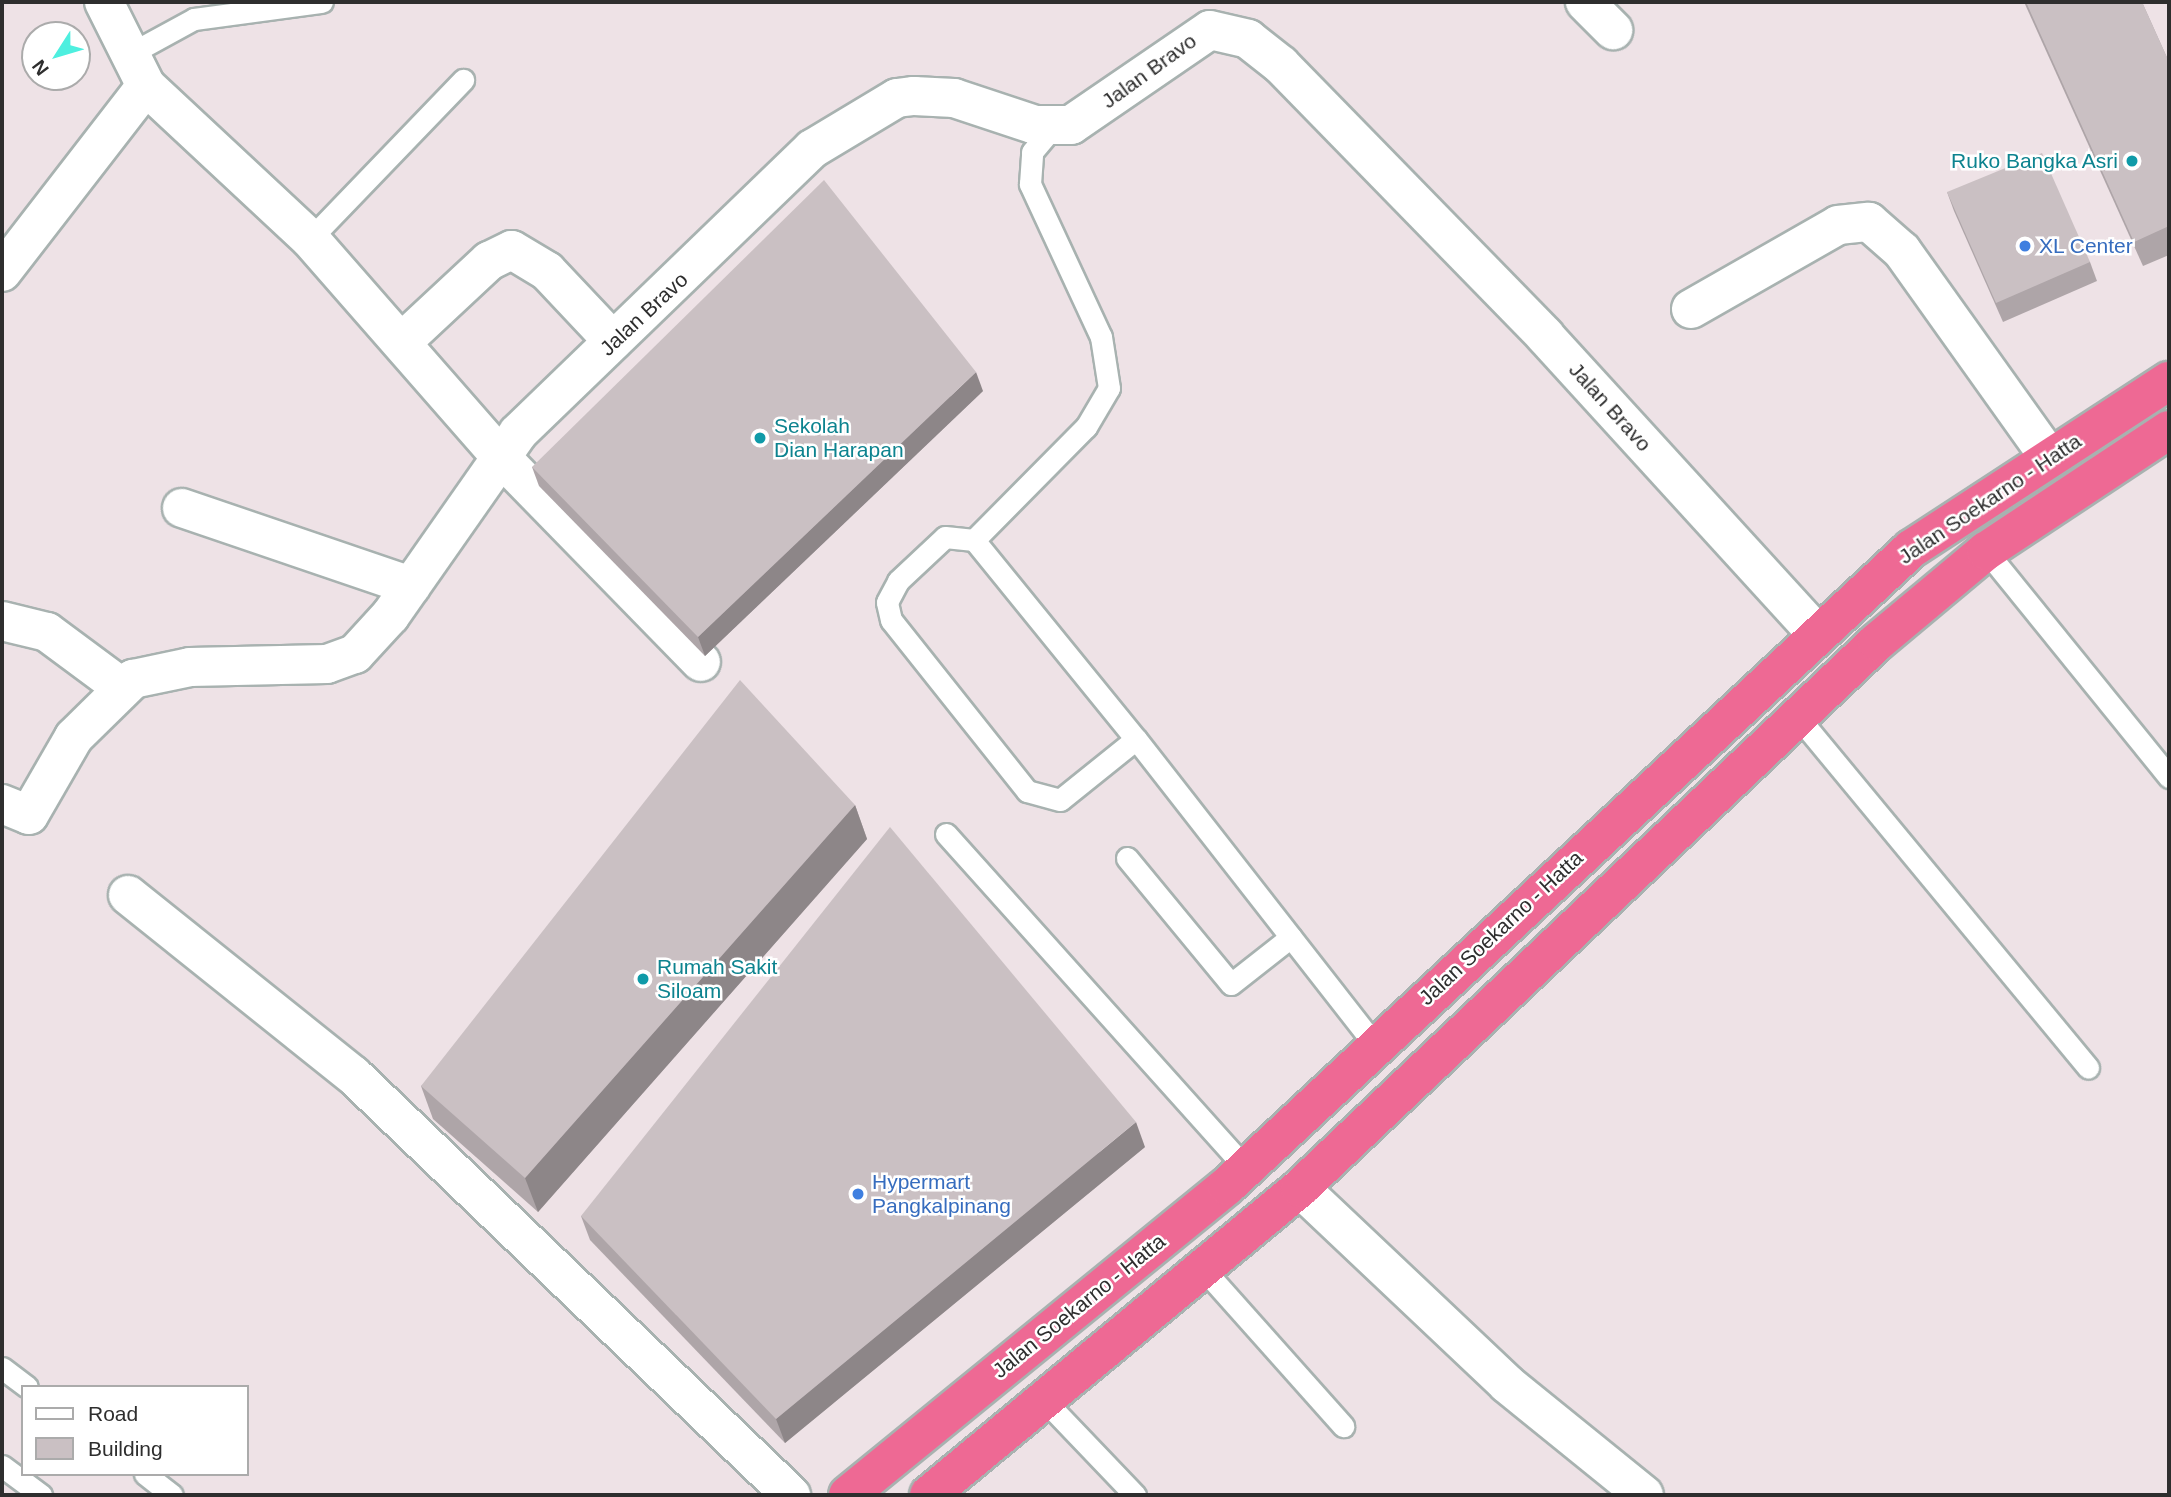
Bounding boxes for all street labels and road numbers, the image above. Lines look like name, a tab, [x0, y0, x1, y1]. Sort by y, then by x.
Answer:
street label: Jalan Bravo	[1097, 28, 1201, 114]
street label: Jalan Bravo	[595, 267, 693, 361]
street label: Jalan Bravo	[1564, 357, 1656, 457]
street label: Jalan Soekarno - Hatta	[1894, 429, 2086, 569]
street label: Jalan Soekarno - Hatta	[1414, 846, 1588, 1010]
street label: Jalan Soekarno - Hatta	[988, 1229, 1170, 1383]

